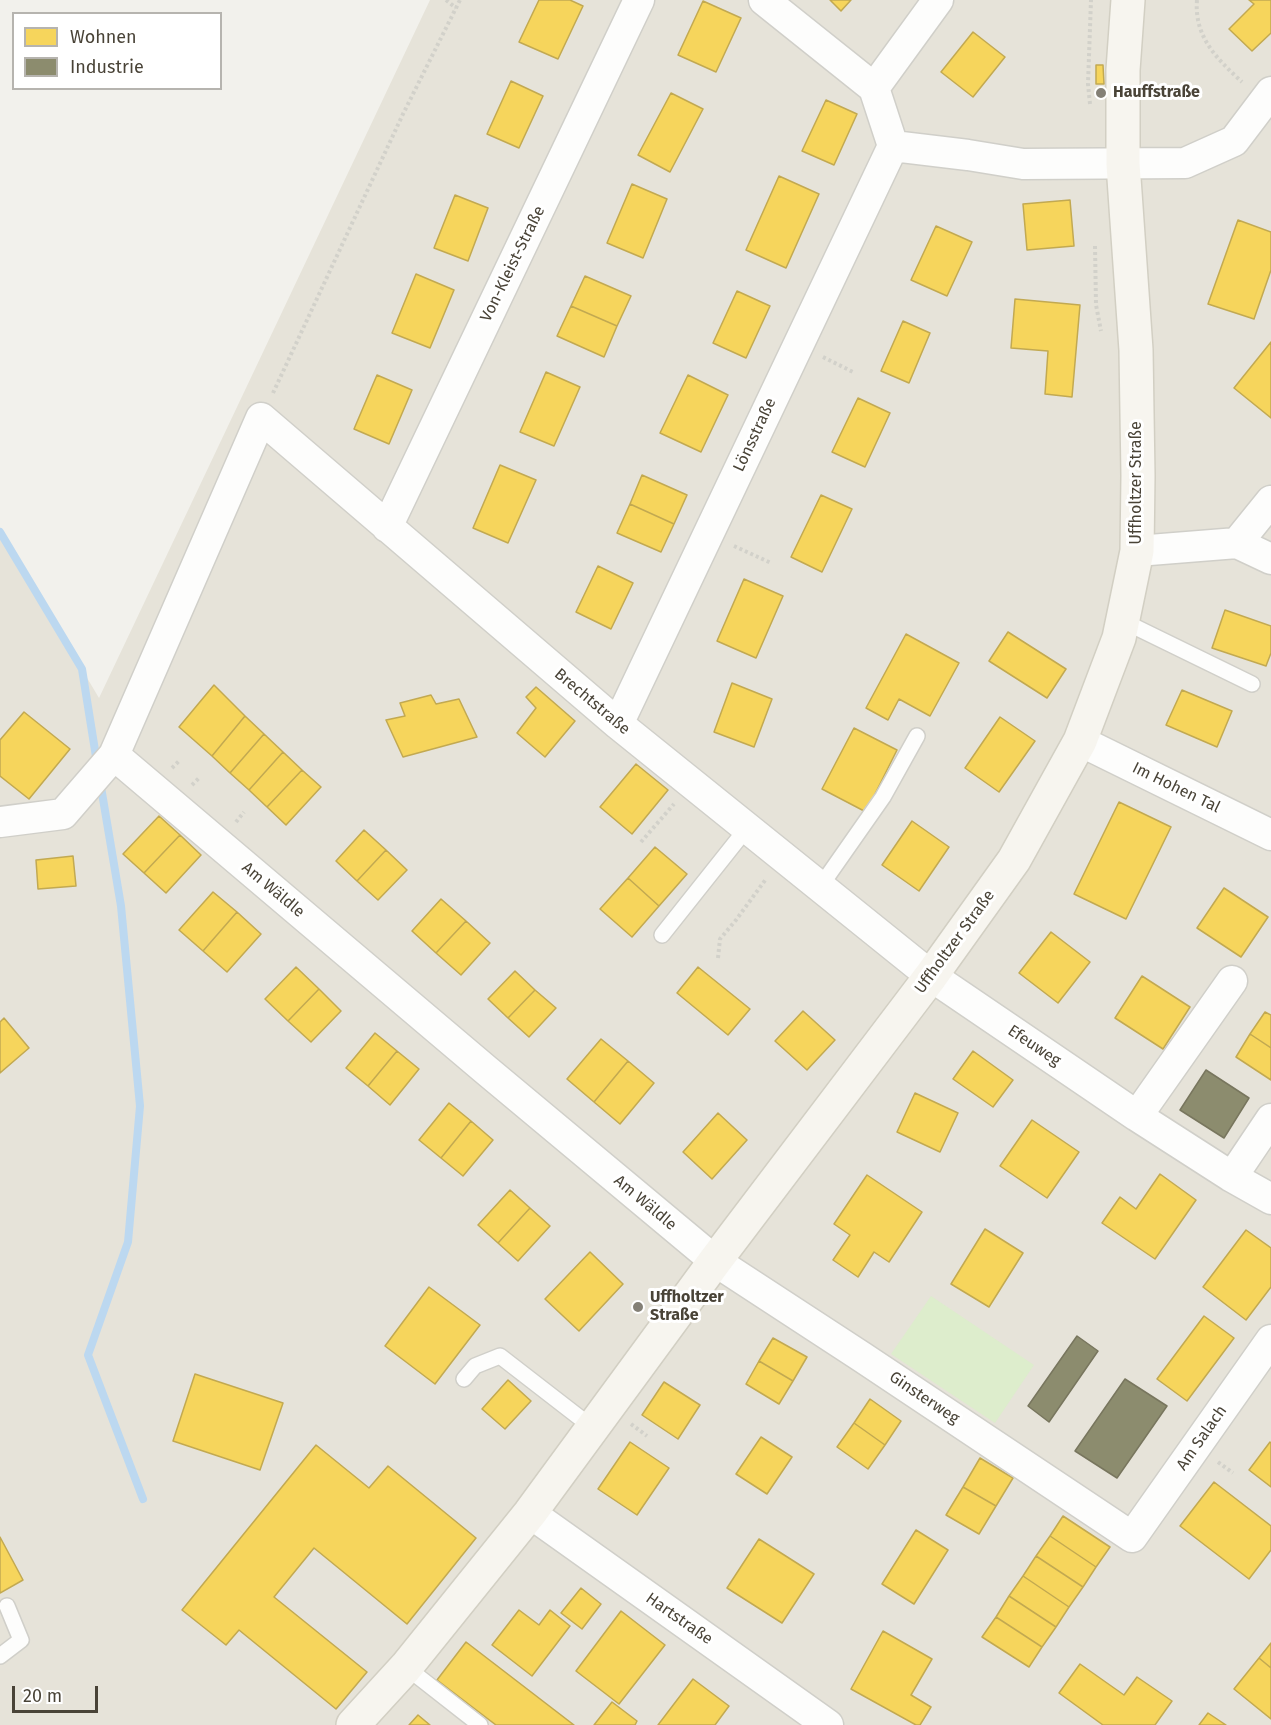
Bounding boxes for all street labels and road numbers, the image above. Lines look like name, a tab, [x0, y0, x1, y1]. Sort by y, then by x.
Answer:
street label: Von-Kleist-Straße	[477, 203, 549, 325]
street label: Lönsstraße	[730, 395, 780, 475]
street label: Uffholtzer Straße	[1127, 421, 1147, 545]
street label: Brechtstraße	[550, 665, 634, 739]
street label: Im Hohen Tal	[1129, 758, 1223, 818]
street label: Am Wäldle	[238, 858, 308, 922]
street label: Uffholtzer Straße	[911, 886, 999, 998]
street label: Efeuweg	[1004, 1021, 1064, 1071]
street label: Am Wäldle	[610, 1171, 680, 1235]
street label: Ginsterweg	[885, 1368, 963, 1428]
street label: Am Salach	[1173, 1402, 1231, 1474]
street label: Hartstraße	[642, 1589, 716, 1649]

